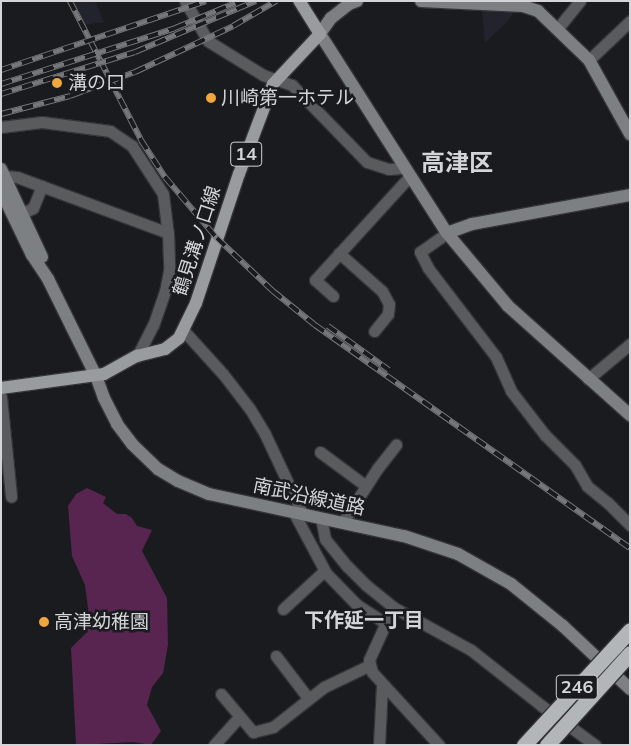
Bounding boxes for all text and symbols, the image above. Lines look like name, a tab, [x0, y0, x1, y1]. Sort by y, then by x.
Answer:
place label: 溝の口	[68, 72, 125, 94]
marker: 溝の口	[50, 76, 64, 90]
place label: 川崎第一ホテル	[221, 87, 354, 109]
marker: 川崎第一ホテル	[205, 92, 217, 104]
road number: 14	[230, 138, 262, 170]
district label: 高津区	[421, 149, 493, 177]
street label: 鶴見溝ノ口線	[169, 183, 225, 299]
street label: 南武沿線道路	[251, 474, 367, 520]
district label: 下作延一丁目	[304, 607, 424, 631]
place label: 高津幼稚園	[54, 611, 149, 633]
marker: 高津幼稚園	[38, 616, 50, 628]
road number: 246	[556, 672, 598, 702]

